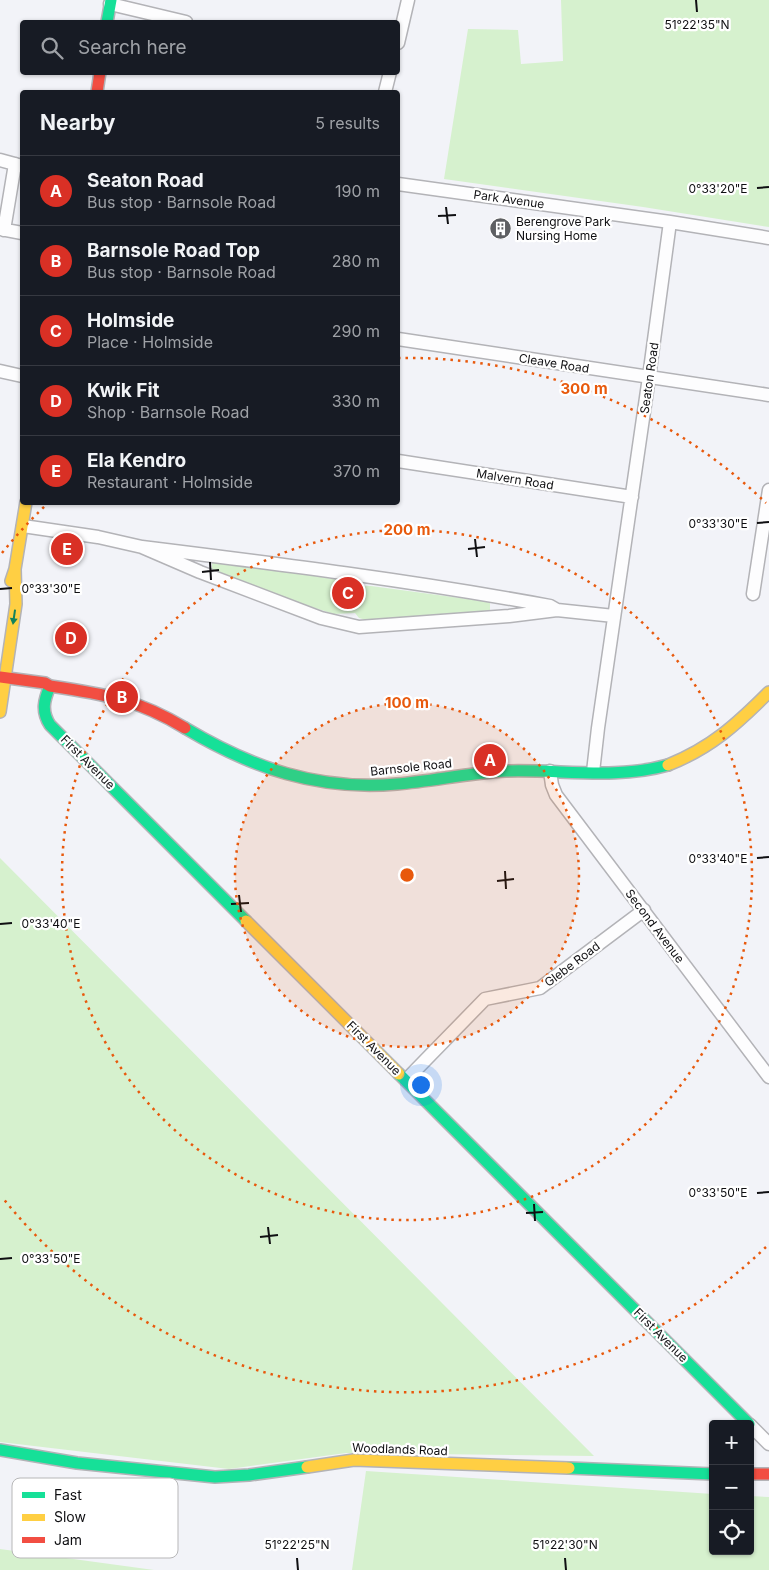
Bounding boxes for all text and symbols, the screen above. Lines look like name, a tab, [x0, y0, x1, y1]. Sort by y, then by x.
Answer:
text: 51°22'35"N	[664, 17, 730, 32]
search box	[20, 20, 400, 75]
icon: search	[38, 34, 66, 62]
text: Search here	[78, 36, 187, 59]
text: Nearby	[40, 110, 115, 135]
text: 5 results	[315, 113, 380, 133]
text: Seaton Road	[87, 169, 204, 192]
text: A	[50, 181, 62, 201]
text: 190 m	[335, 181, 380, 201]
text: 0°33'20"E	[688, 181, 748, 196]
street label: Park Avenue	[473, 187, 545, 211]
text: Bus stop · Barnsole Road	[87, 192, 276, 212]
place label: Berengrove Park Nursing Home	[516, 214, 611, 243]
building icon: Berengrove Park Nursing Home	[488, 216, 512, 240]
text: Barnsole Road Top	[87, 239, 260, 262]
text: B	[51, 251, 61, 271]
text: 280 m	[332, 251, 380, 271]
text: Bus stop · Barnsole Road	[87, 262, 276, 282]
text: Holmside	[87, 309, 174, 332]
text: C	[50, 321, 62, 341]
text: 290 m	[332, 321, 380, 341]
text: Place · Holmside	[87, 332, 213, 352]
street label: Seaton Road	[637, 341, 661, 415]
street label: Cleave Road	[518, 350, 590, 376]
text: Kwik Fit	[87, 379, 160, 402]
text: 300 m	[560, 379, 608, 398]
text: D	[50, 391, 62, 411]
text: 330 m	[332, 391, 380, 411]
text: Shop · Barnsole Road	[87, 402, 249, 422]
text: Ela Kendro	[87, 449, 186, 472]
text: E	[51, 461, 61, 481]
text: 370 m	[333, 461, 380, 481]
street label: Malvern Road	[475, 465, 555, 493]
text: Restaurant · Holmside	[87, 472, 253, 492]
text: 0°33'30"E	[688, 516, 748, 531]
text: 200 m	[384, 520, 430, 539]
pin: E	[51, 530, 83, 568]
pin: C	[332, 574, 364, 612]
text: 0°33'30"E	[21, 581, 81, 596]
one-way arrow	[10, 610, 18, 626]
pin: D	[55, 619, 87, 657]
pin: B	[106, 678, 138, 716]
text: 100 m	[385, 693, 429, 712]
street label: First Avenue	[58, 732, 118, 792]
pin: A	[474, 741, 506, 779]
street label: Barnsole Road	[369, 755, 453, 779]
text: 0°33'40"E	[689, 851, 747, 866]
centre of rings	[398, 866, 416, 884]
street label: Second Avenue	[622, 886, 688, 966]
text: 0°33'40"E	[22, 916, 80, 931]
street label: Glebe Road	[541, 938, 603, 990]
street label: First Avenue	[344, 1018, 404, 1078]
your location	[408, 1072, 434, 1098]
text: 0°33'50"E	[688, 1185, 748, 1200]
text: 0°33'50"E	[21, 1251, 81, 1266]
street label: First Avenue	[631, 1305, 691, 1365]
map controls	[709, 1420, 754, 1555]
button: +	[709, 1420, 754, 1465]
street label: Woodlands Road	[352, 1440, 448, 1458]
button: −	[709, 1465, 754, 1510]
legend	[12, 1478, 178, 1558]
text: Fast	[54, 1486, 82, 1503]
text: Slow	[54, 1508, 86, 1525]
button: locate	[709, 1510, 754, 1555]
text: Jam	[54, 1531, 82, 1548]
text: 51°22'25"N	[264, 1537, 330, 1552]
text: 51°22'30"N	[532, 1537, 598, 1552]

